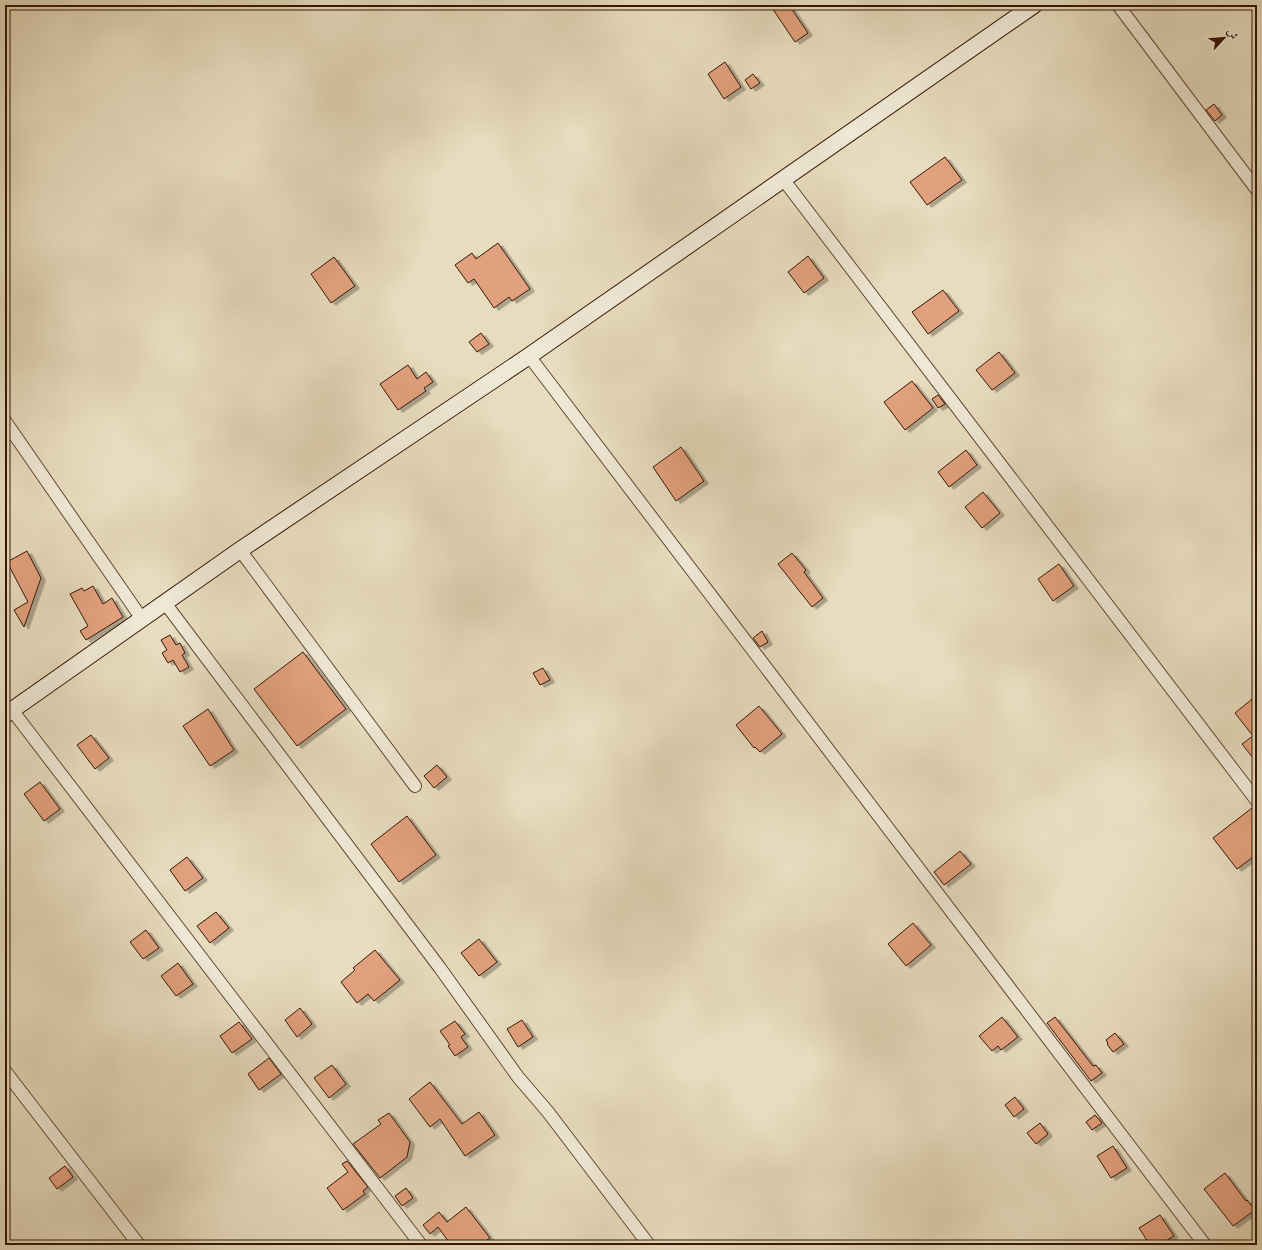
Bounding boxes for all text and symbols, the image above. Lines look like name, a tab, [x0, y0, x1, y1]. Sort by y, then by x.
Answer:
north arrow	[1204, 18, 1244, 58]
text: ش	[1224, 26, 1241, 42]

